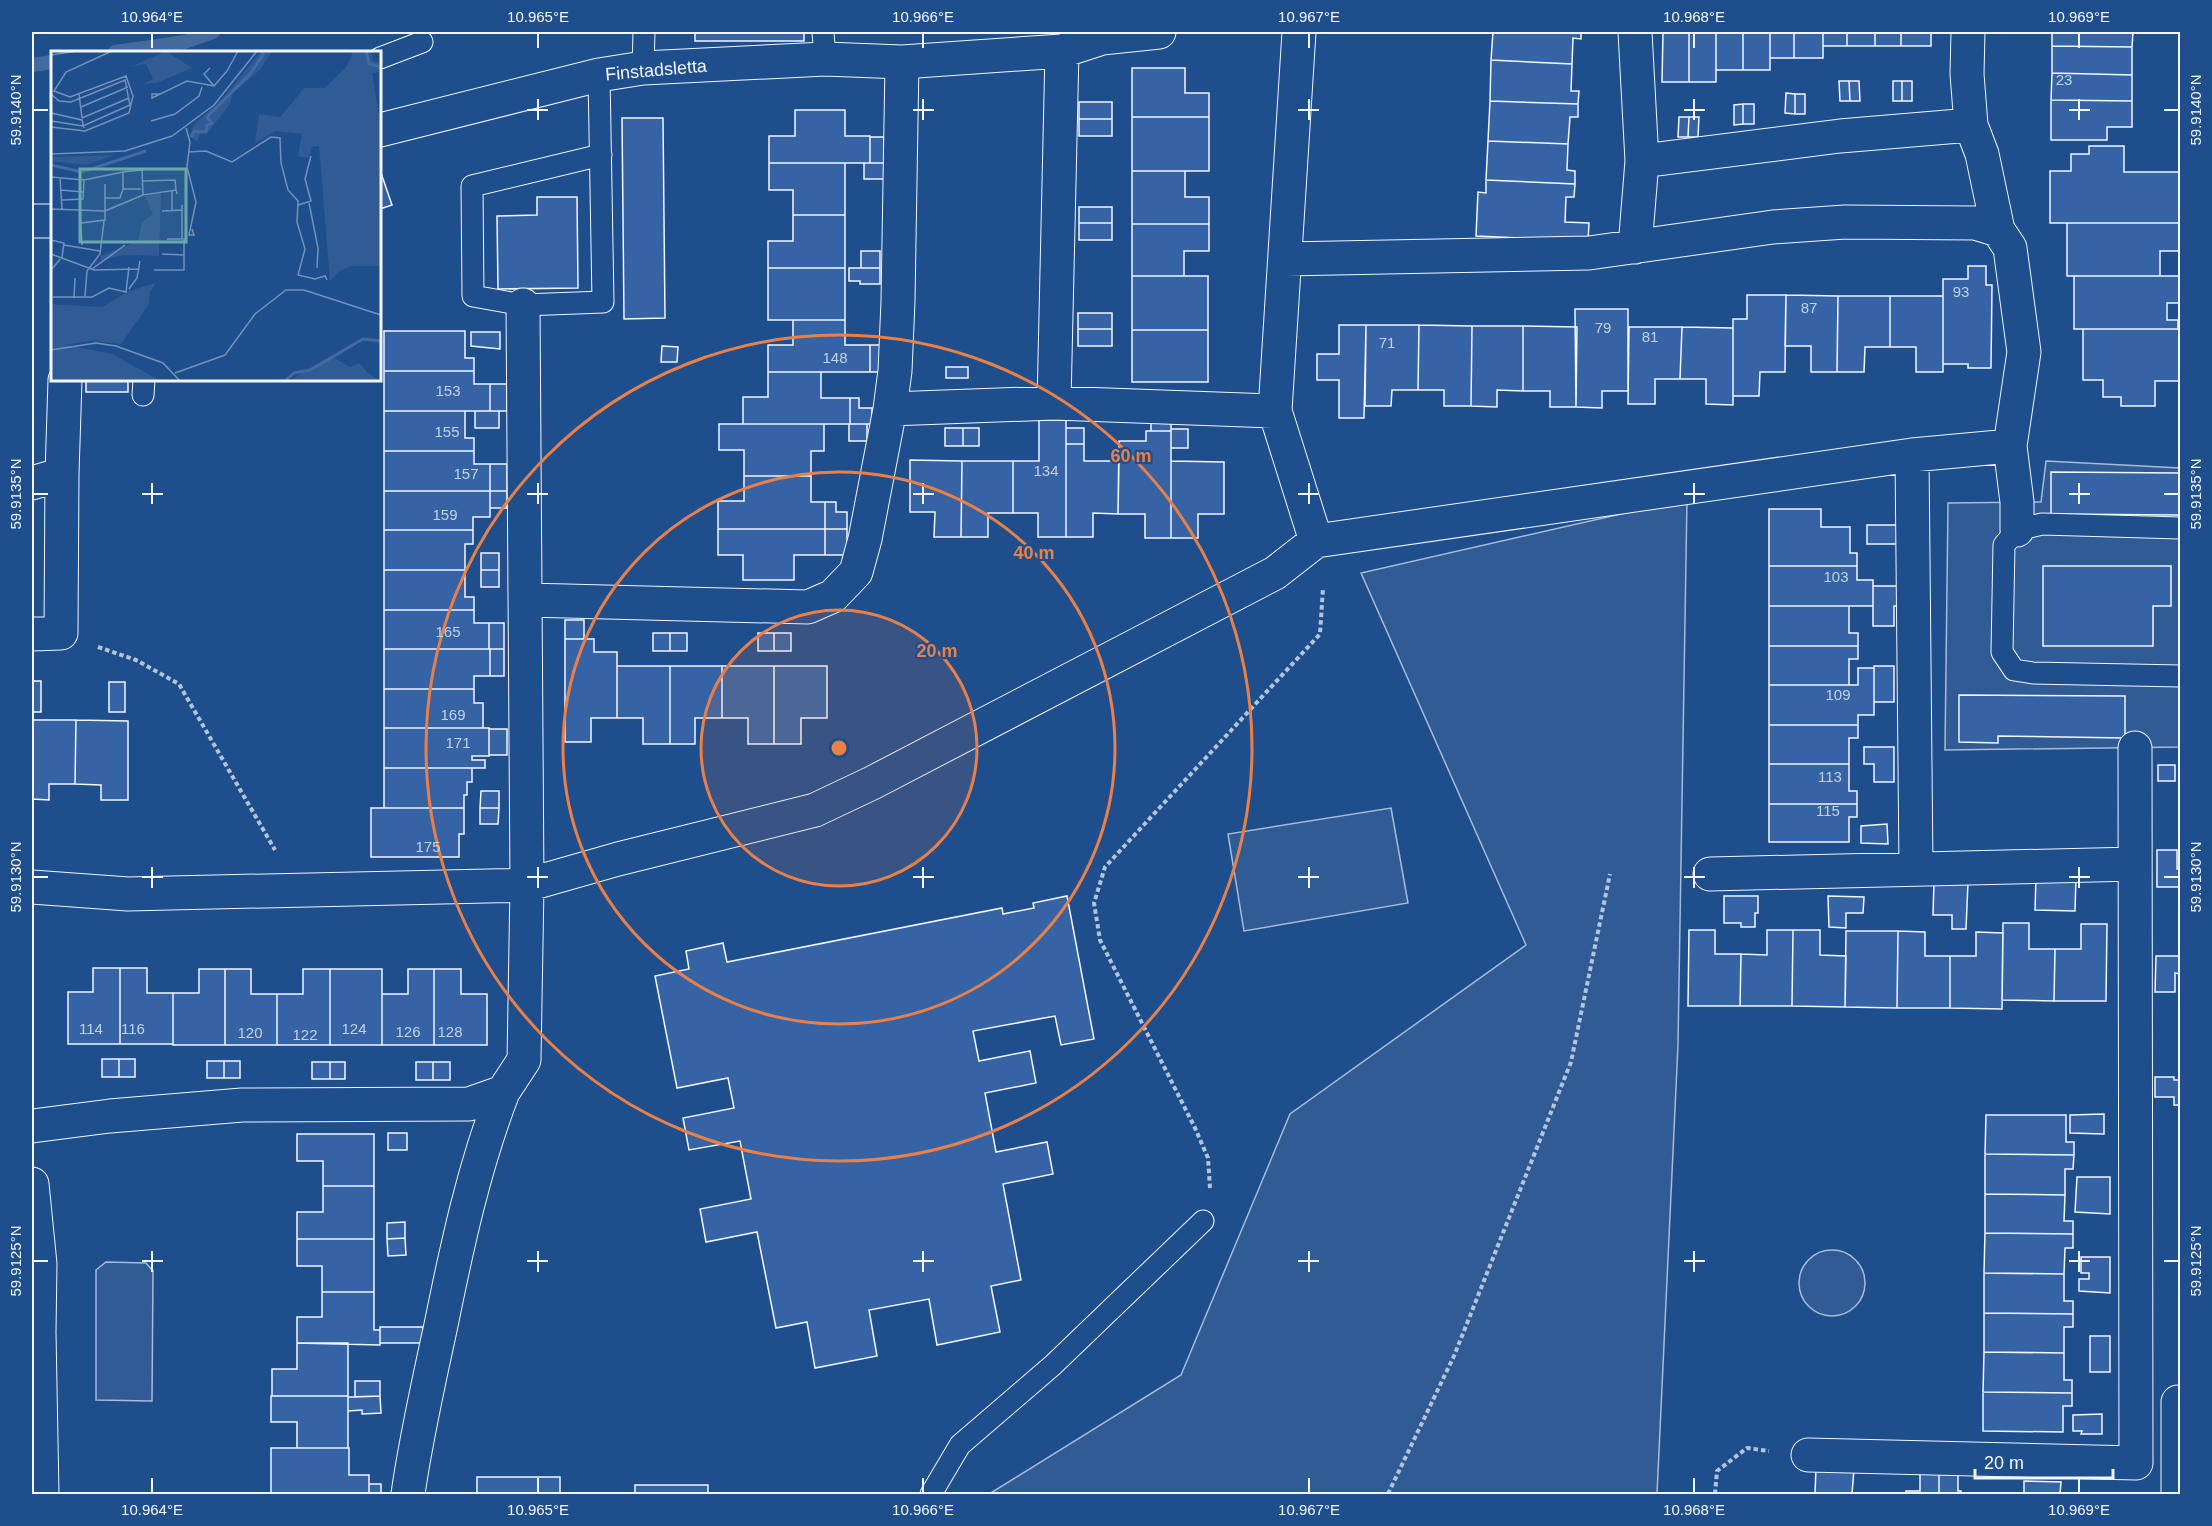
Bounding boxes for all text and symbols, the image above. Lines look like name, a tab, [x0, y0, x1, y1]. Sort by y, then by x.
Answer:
text: 10.964°E	[121, 8, 183, 25]
text: 10.965°E	[507, 8, 569, 25]
text: 10.966°E	[892, 8, 954, 25]
text: 10.967°E	[1278, 8, 1340, 25]
text: 10.968°E	[1663, 8, 1725, 25]
text: 10.969°E	[2048, 8, 2110, 25]
inset map	[51, 51, 381, 381]
street label: Finstadsletta	[604, 56, 709, 84]
house number: 23	[2056, 71, 2072, 88]
text: 59.9140°N	[7, 74, 24, 146]
text: 59.9140°N	[2187, 74, 2204, 146]
house number: 93	[1953, 283, 1969, 300]
house number: 87	[1801, 299, 1817, 316]
house number: 79	[1595, 319, 1611, 336]
house number: 81	[1642, 328, 1658, 345]
house number: 71	[1379, 334, 1395, 351]
house number: 148	[822, 349, 848, 366]
house number: 153	[435, 382, 461, 399]
house number: 155	[434, 423, 460, 440]
text: 60 m	[1110, 446, 1152, 466]
text: 59.9135°N	[7, 458, 24, 530]
text: 59.9135°N	[2187, 458, 2204, 530]
house number: 134	[1033, 462, 1059, 479]
house number: 157	[453, 465, 479, 482]
house number: 159	[432, 506, 458, 523]
text: 40 m	[1013, 543, 1055, 563]
house number: 103	[1823, 568, 1849, 585]
house number: 165	[435, 623, 461, 640]
text: 20 m	[916, 641, 958, 661]
house number: 109	[1825, 686, 1851, 703]
house number: 169	[440, 706, 466, 723]
house number: 171	[445, 734, 471, 751]
centre of rings	[829, 738, 849, 758]
house number: 113	[1818, 768, 1842, 785]
house number: 115	[1816, 802, 1840, 819]
house number: 175	[415, 838, 441, 855]
text: 59.9130°N	[7, 841, 24, 913]
text: 59.9130°N	[2187, 841, 2204, 913]
house number: 114	[79, 1020, 103, 1037]
house number: 116	[121, 1020, 145, 1037]
house number: 124	[341, 1020, 367, 1037]
house number: 126	[395, 1023, 421, 1040]
house number: 128	[437, 1023, 463, 1040]
house number: 120	[237, 1024, 263, 1041]
house number: 122	[292, 1026, 318, 1043]
text: 59.9125°N	[7, 1225, 24, 1297]
text: 59.9125°N	[2187, 1225, 2204, 1297]
scale bar	[1975, 1442, 2113, 1480]
text: 20 m	[1984, 1453, 2024, 1473]
text: 10.964°E	[121, 1501, 183, 1518]
text: 10.965°E	[507, 1501, 569, 1518]
text: 10.966°E	[892, 1501, 954, 1518]
text: 10.967°E	[1278, 1501, 1340, 1518]
text: 10.968°E	[1663, 1501, 1725, 1518]
text: 10.969°E	[2048, 1501, 2110, 1518]

